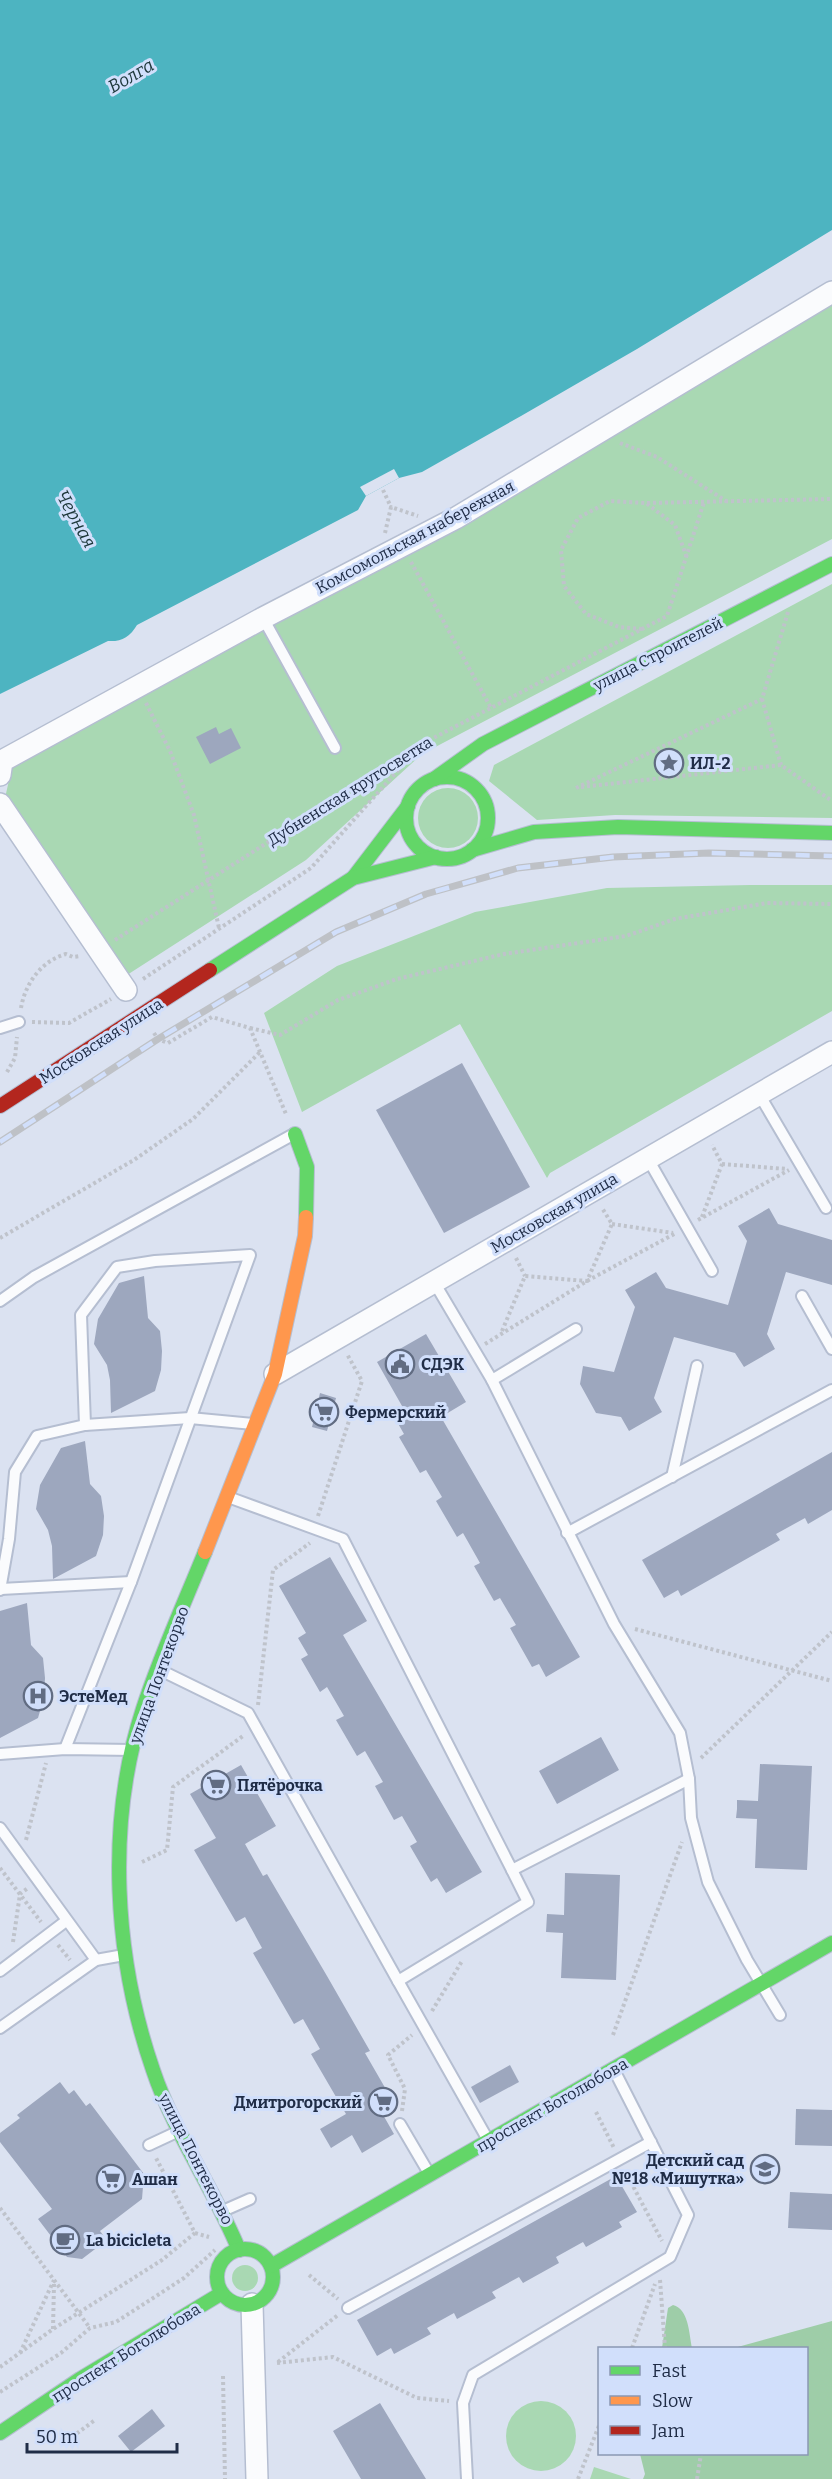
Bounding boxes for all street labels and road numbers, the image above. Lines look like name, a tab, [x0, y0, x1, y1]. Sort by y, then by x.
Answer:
street label: Комсомольская набережная	[312, 476, 518, 598]
street label: улица Строителей	[589, 613, 726, 695]
street label: Дубненская кругосветка	[264, 732, 436, 850]
street label: Московская улица	[36, 994, 166, 1088]
street label: Московская улица	[487, 1169, 621, 1257]
street label: улица Понтекорво	[125, 1604, 193, 1747]
street label: проспект Боголюбова	[473, 2054, 631, 2156]
street label: улица Понтекорво	[154, 2089, 237, 2228]
street label: проспект Боголюбова	[48, 2299, 204, 2407]

